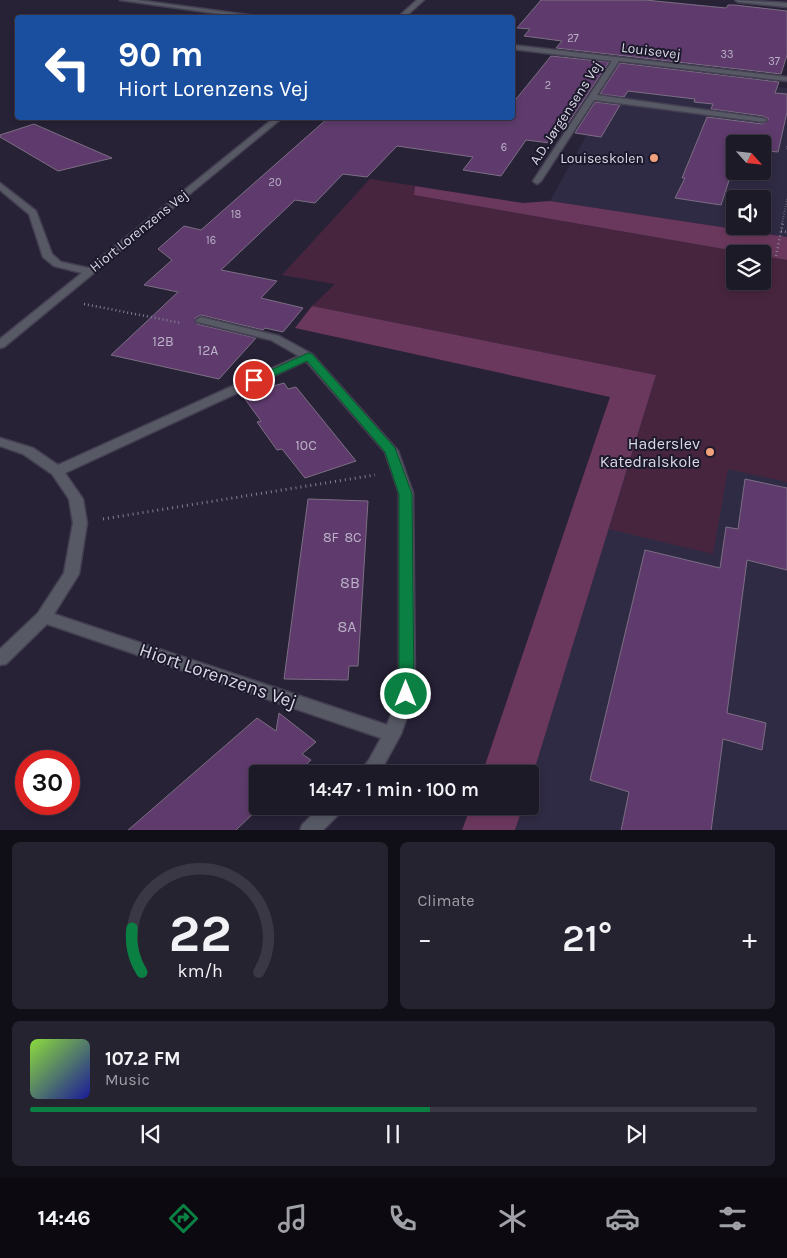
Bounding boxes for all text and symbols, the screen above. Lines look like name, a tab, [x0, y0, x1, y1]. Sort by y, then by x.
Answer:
house number: 27	[567, 32, 579, 45]
text: 90 m	[118, 34, 204, 75]
icon: left	[35, 35, 100, 100]
street label: Louisevej	[620, 39, 682, 63]
house number: 33	[721, 48, 734, 61]
house number: 37	[768, 55, 780, 68]
street label: A.D. Jørgensens Vej	[526, 58, 606, 168]
text: Hiort Lorenzens Vej	[118, 76, 309, 102]
house number: 2	[545, 79, 551, 92]
north arrow	[726, 135, 771, 180]
map controls	[726, 135, 771, 290]
house number: 6	[501, 141, 507, 154]
place label: Louiseskolen	[560, 150, 644, 167]
marker: Louiseskolen	[648, 152, 660, 164]
house number: 20	[269, 176, 281, 189]
street label: Hiort Lorenzens Vej	[86, 186, 192, 276]
button: sound	[726, 190, 771, 235]
house number: 18	[231, 208, 241, 221]
house number: 16	[206, 234, 216, 247]
button: layers	[726, 245, 771, 290]
house number: 12B	[152, 333, 174, 350]
house number: 12A	[198, 342, 218, 359]
pin	[233, 359, 275, 401]
icon: arrive	[240, 366, 268, 394]
place label: Haderslev Katedralskole	[600, 434, 700, 471]
house number: 10C	[295, 437, 317, 454]
marker: Haderslev Katedralskole	[704, 446, 716, 458]
house number: 8F	[323, 529, 339, 546]
house number: 8C	[344, 529, 362, 546]
house number: 8B	[340, 573, 360, 592]
house number: 8A	[337, 617, 357, 636]
street label: Hiort Lorenzens Vej	[136, 639, 300, 713]
position arrow	[379, 667, 431, 719]
speed limit sign: 30	[15, 750, 80, 815]
text: 14:47 · 1 min · 100 m	[309, 779, 479, 801]
text: Climate	[418, 891, 475, 910]
text: 22	[168, 903, 231, 964]
text: 21°	[562, 916, 612, 961]
text: −	[418, 922, 432, 955]
text: +	[742, 922, 757, 955]
text: km/h	[177, 961, 222, 982]
text: 107.2 FM	[105, 1048, 181, 1070]
text: Music	[105, 1070, 150, 1089]
icon: previous	[137, 1120, 165, 1148]
icon: pause	[379, 1120, 407, 1148]
icon: next	[622, 1120, 650, 1148]
icon: directions	[166, 1201, 201, 1236]
icon: music	[275, 1201, 310, 1236]
icon: phone	[385, 1201, 420, 1236]
icon: climate	[495, 1201, 530, 1236]
icon: car	[605, 1201, 640, 1236]
icon: filters	[715, 1201, 750, 1236]
text: 14:46	[37, 1205, 91, 1231]

